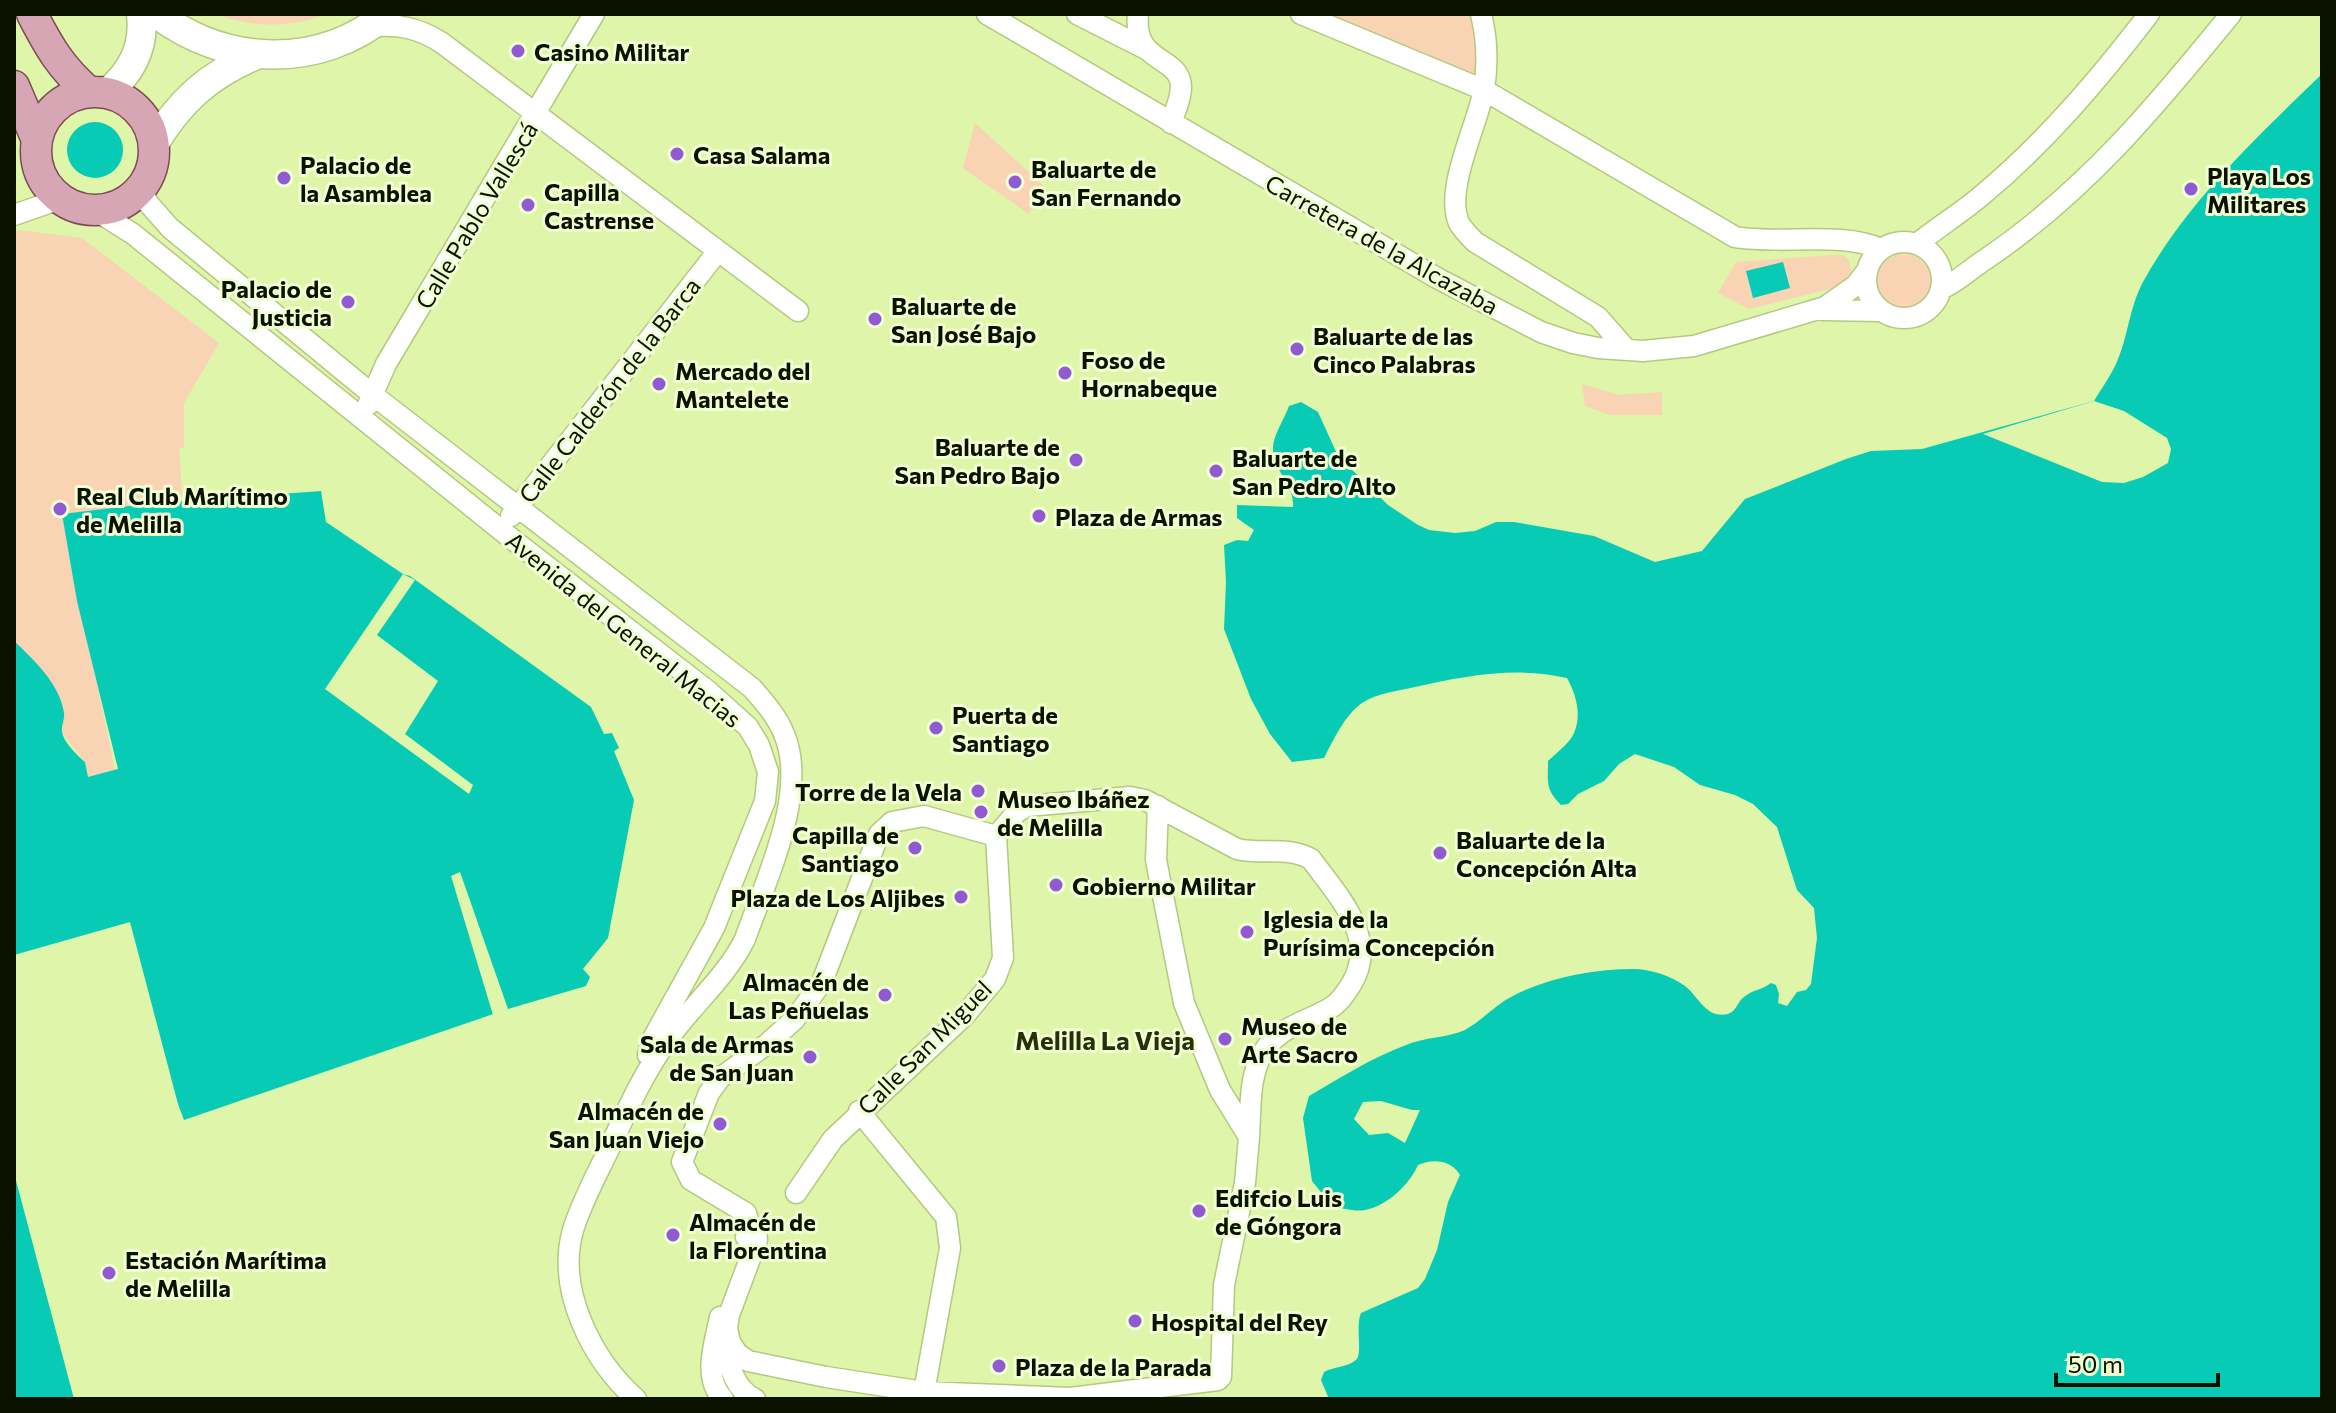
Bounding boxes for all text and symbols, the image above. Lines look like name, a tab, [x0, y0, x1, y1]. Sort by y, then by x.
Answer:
place label: Casino Militar	[534, 37, 690, 66]
marker: Casino Militar	[509, 42, 527, 60]
street label: Calle Pablo Vallescá	[409, 116, 543, 314]
place label: Casa Salama	[693, 140, 830, 169]
marker: Casa Salama	[668, 145, 686, 163]
place label: Palacio de la Asamblea	[300, 150, 432, 207]
place label: Baluarte de San Fernando	[1031, 154, 1181, 211]
place label: Playa Los Militares	[2207, 161, 2311, 218]
street label: Carretera de la Alcazaba	[1261, 168, 1503, 320]
marker: Palacio de la Asamblea	[275, 169, 293, 187]
marker: Baluarte de San Fernando	[1006, 173, 1024, 191]
place label: Capilla Castrense	[544, 177, 654, 234]
marker: Playa Los Militares	[2182, 180, 2200, 198]
marker: Capilla Castrense	[519, 196, 537, 214]
street label: Calle Calderón de la Barca	[512, 272, 706, 508]
place label: Palacio de Justicia	[221, 274, 332, 331]
place label: Baluarte de San José Bajo	[891, 291, 1036, 348]
marker: Palacio de Justicia	[339, 293, 357, 311]
marker: Baluarte de San José Bajo	[866, 310, 884, 328]
place label: Baluarte de las Cinco Palabras	[1313, 321, 1476, 378]
marker: Baluarte de las Cinco Palabras	[1288, 340, 1306, 358]
place label: Foso de Hornabeque	[1081, 345, 1217, 402]
place label: Mercado del Mantelete	[675, 356, 811, 413]
marker: Foso de Hornabeque	[1056, 364, 1074, 382]
marker: Mercado del Mantelete	[650, 375, 668, 393]
place label: Baluarte de San Pedro Bajo	[895, 432, 1060, 489]
place label: Baluarte de San Pedro Alto	[1232, 443, 1396, 500]
marker: Baluarte de San Pedro Bajo	[1067, 451, 1085, 469]
marker: Baluarte de San Pedro Alto	[1207, 462, 1225, 480]
place label: Real Club Marítimo de Melilla	[76, 481, 288, 538]
marker: Real Club Marítimo de Melilla	[51, 500, 69, 518]
place label: Plaza de Armas	[1055, 502, 1223, 531]
marker: Plaza de Armas	[1030, 507, 1048, 525]
street label: Avenida del General Macias	[500, 525, 748, 733]
place label: Puerta de Santiago	[952, 700, 1058, 757]
marker: Puerta de Santiago	[927, 719, 945, 737]
place label: Torre de la Vela	[795, 777, 962, 806]
marker: Torre de la Vela	[969, 782, 987, 800]
place label: Museo Ibáñez de Melilla	[997, 784, 1150, 841]
marker: Museo Ibáñez de Melilla	[972, 803, 990, 821]
place label: Capilla de Santiago	[792, 820, 899, 877]
place label: Baluarte de la Concepción Alta	[1456, 825, 1637, 882]
marker: Capilla de Santiago	[906, 839, 924, 857]
marker: Baluarte de la Concepción Alta	[1431, 844, 1449, 862]
place label: Gobierno Militar	[1072, 871, 1256, 900]
marker: Gobierno Militar	[1047, 876, 1065, 894]
place label: Plaza de Los Aljibes	[730, 883, 945, 912]
marker: Plaza de Los Aljibes	[952, 888, 970, 906]
place label: Iglesia de la Purísima Concepción	[1263, 904, 1495, 961]
marker: Iglesia de la Purísima Concepción	[1238, 923, 1256, 941]
place label: Almacén de Las Peñuelas	[728, 967, 869, 1024]
street label: Calle San Miguel	[851, 974, 997, 1120]
marker: Almacén de Las Peñuelas	[876, 986, 894, 1004]
place label: Museo de Arte Sacro	[1241, 1011, 1358, 1068]
district label: Melilla La Vieja	[1015, 1024, 1195, 1055]
place label: Sala de Armas de San Juan	[640, 1029, 794, 1086]
marker: Museo de Arte Sacro	[1216, 1030, 1234, 1048]
marker: Sala de Armas de San Juan	[801, 1048, 819, 1066]
place label: Almacén de San Juan Viejo	[549, 1096, 704, 1153]
marker: Almacén de San Juan Viejo	[711, 1115, 729, 1133]
place label: Edifcio Luis de Góngora	[1215, 1183, 1342, 1240]
marker: Edifcio Luis de Góngora	[1190, 1202, 1208, 1220]
place label: Almacén de la Florentina	[689, 1207, 827, 1264]
marker: Almacén de la Florentina	[664, 1226, 682, 1244]
place label: Estación Marítima de Melilla	[125, 1245, 327, 1302]
marker: Estación Marítima de Melilla	[100, 1264, 118, 1282]
place label: Hospital del Rey	[1151, 1307, 1328, 1336]
marker: Hospital del Rey	[1126, 1312, 1144, 1330]
scale bar	[2056, 1337, 2218, 1387]
text: 50 m	[2068, 1349, 2123, 1378]
place label: Plaza de la Parada	[1015, 1352, 1212, 1381]
marker: Plaza de la Parada	[990, 1357, 1008, 1375]

